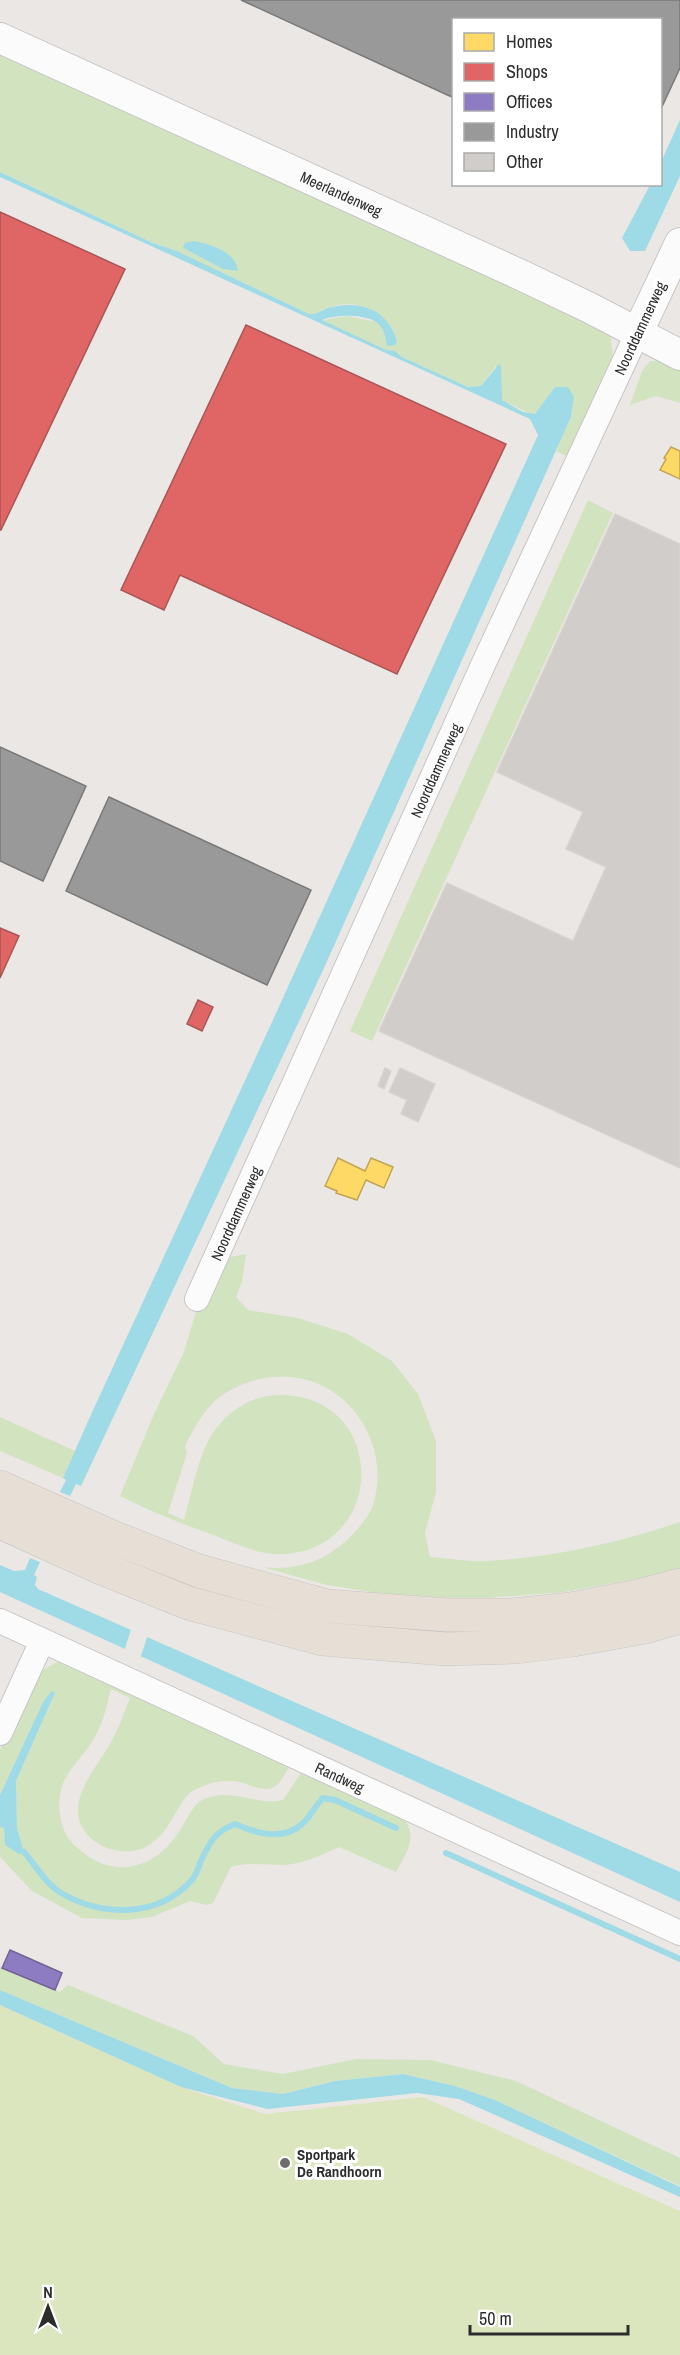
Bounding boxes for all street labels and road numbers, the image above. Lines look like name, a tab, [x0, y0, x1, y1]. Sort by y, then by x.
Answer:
street label: Meerlandenweg	[297, 166, 386, 221]
street label: Noorddammerweg	[609, 278, 671, 378]
street label: Noorddammerweg	[405, 720, 466, 821]
street label: Noorddammerweg	[205, 1163, 266, 1264]
street label: Randweg	[312, 1757, 368, 1797]

